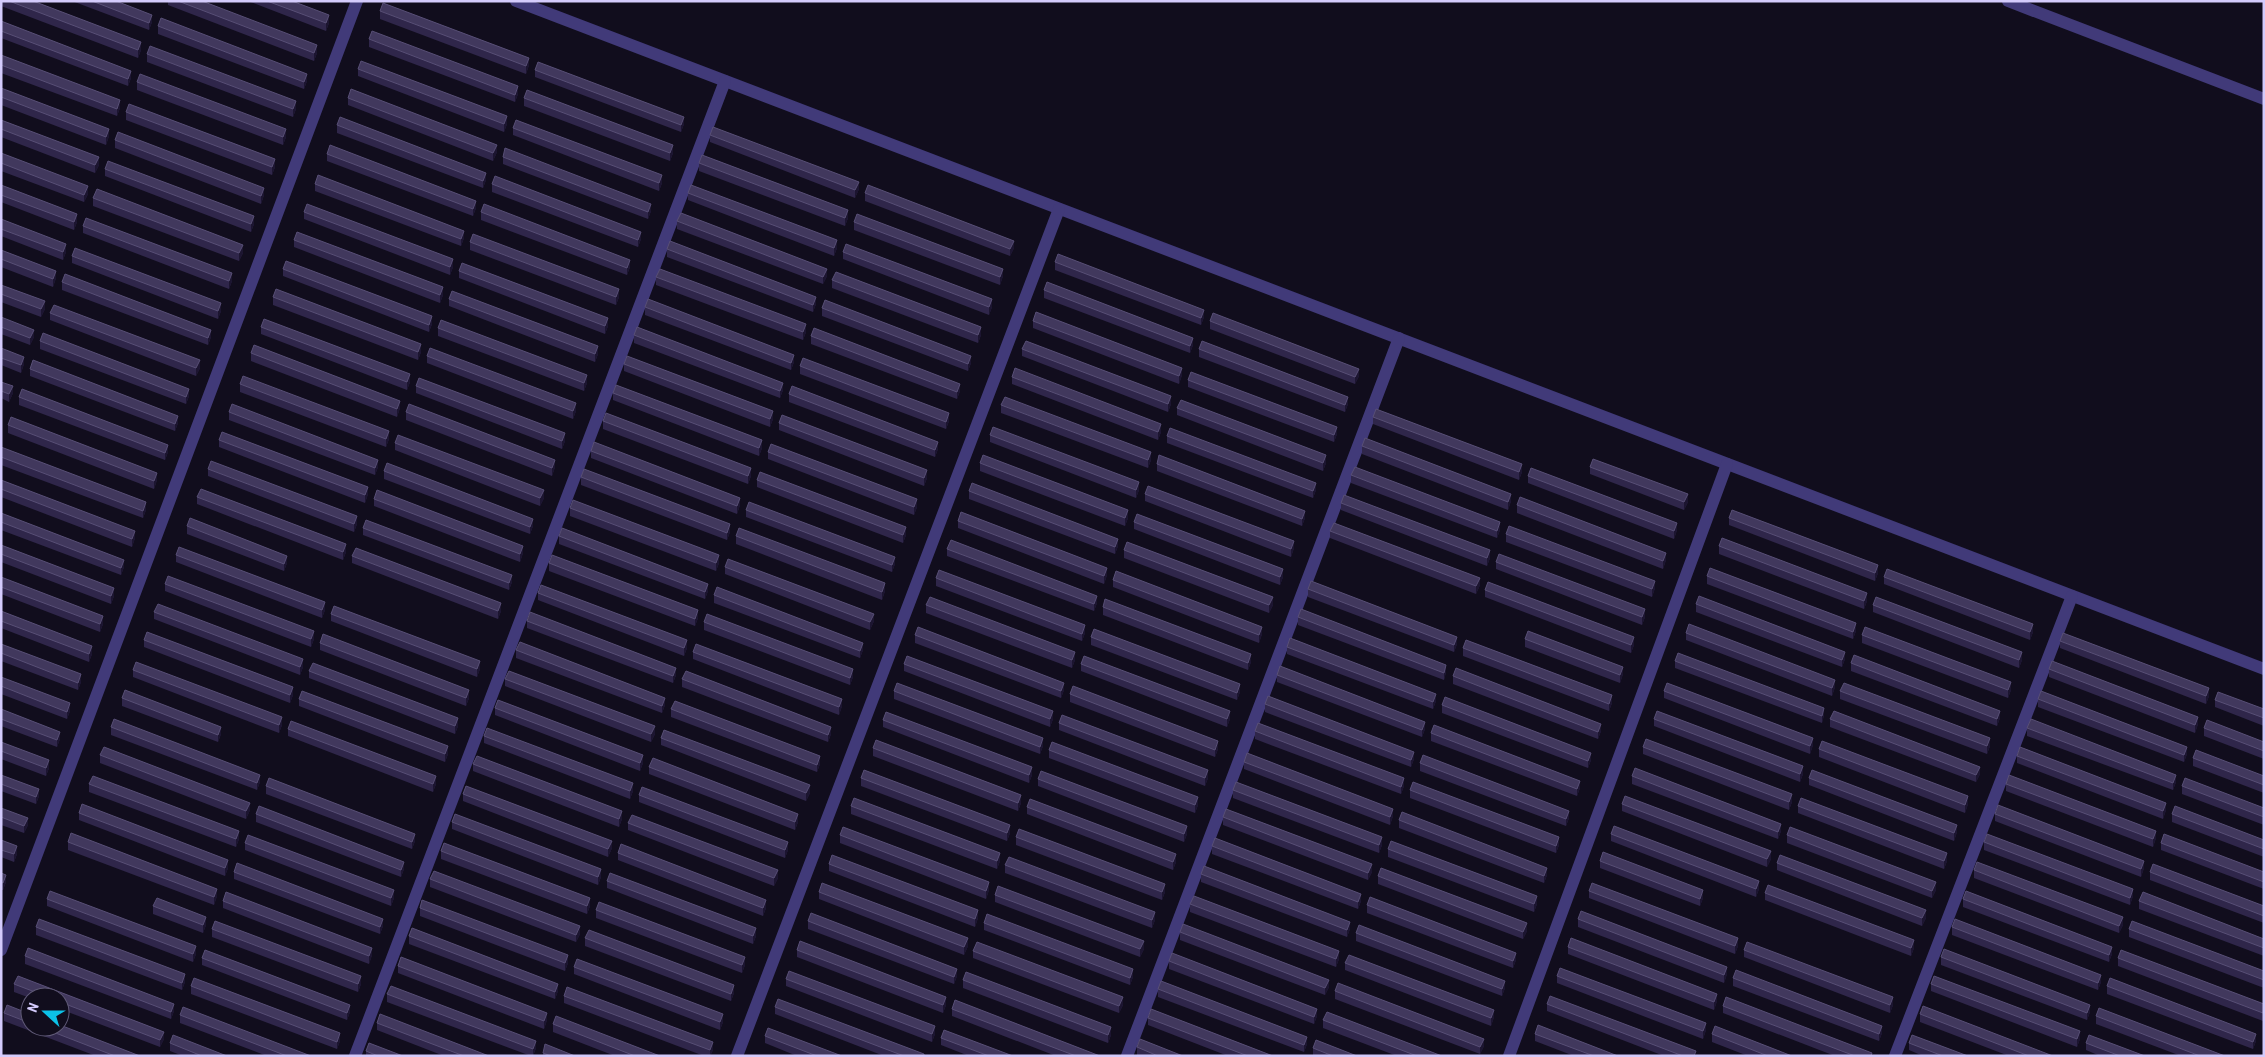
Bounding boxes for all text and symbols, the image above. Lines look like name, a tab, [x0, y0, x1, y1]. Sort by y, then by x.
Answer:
north arrow	[20, 987, 70, 1037]
text: N	[24, 1000, 42, 1014]

